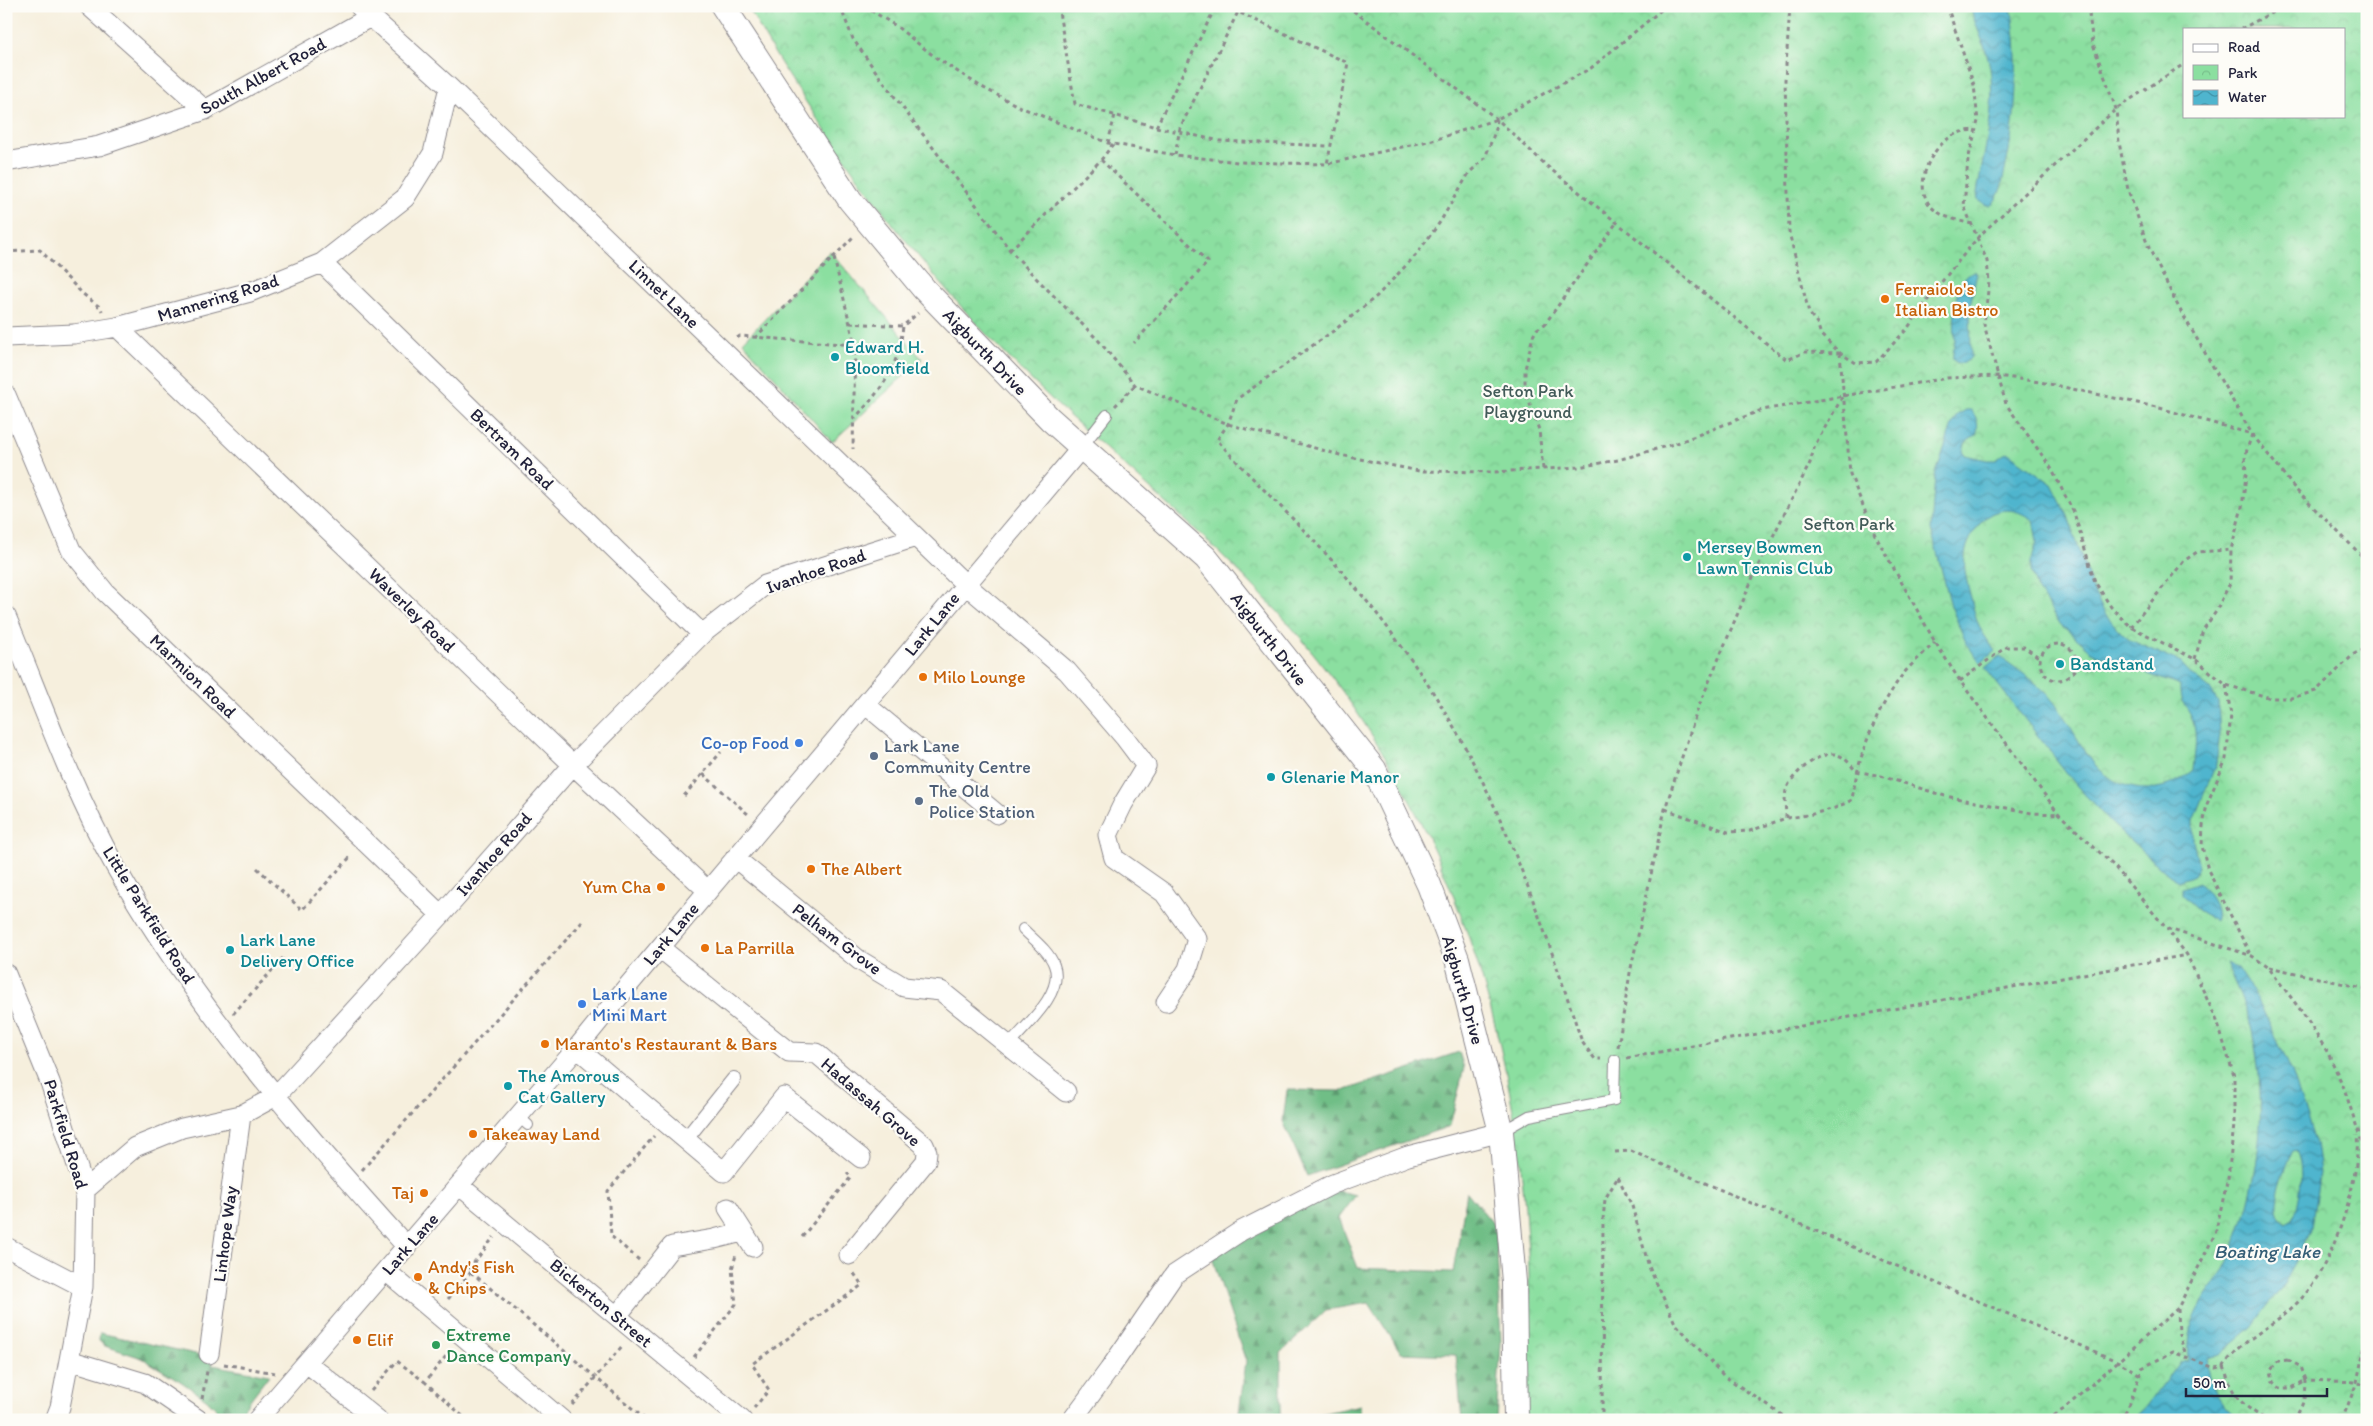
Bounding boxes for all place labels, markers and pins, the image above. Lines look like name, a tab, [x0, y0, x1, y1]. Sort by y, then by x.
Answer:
place label: Ferraiolo's Italian Bistro	[1895, 278, 1998, 321]
marker: Ferraiolo's Italian Bistro	[1879, 293, 1891, 305]
place label: Edward H. Bloomfield	[845, 336, 930, 379]
marker: Edward H. Bloomfield	[829, 351, 841, 363]
place label: Mersey Bowmen Lawn Tennis Club	[1697, 536, 1833, 579]
marker: Mersey Bowmen Lawn Tennis Club	[1681, 551, 1693, 563]
place label: Bandstand	[2070, 653, 2154, 675]
marker: Bandstand	[2054, 658, 2066, 670]
place label: Milo Lounge	[933, 666, 1026, 688]
marker: Milo Lounge	[917, 671, 929, 683]
place label: Co-op Food	[701, 732, 789, 754]
place label: Lark Lane Community Centre	[884, 735, 1031, 778]
marker: Co-op Food	[793, 737, 805, 749]
marker: Lark Lane Community Centre	[868, 750, 880, 762]
place label: Glenarie Manor	[1281, 766, 1399, 788]
marker: Glenarie Manor	[1265, 771, 1277, 783]
place label: The Old Police Station	[929, 780, 1035, 823]
marker: The Old Police Station	[913, 795, 925, 807]
place label: The Albert	[821, 858, 902, 880]
marker: The Albert	[805, 863, 817, 875]
place label: Yum Cha	[583, 876, 651, 898]
marker: Yum Cha	[655, 881, 667, 893]
place label: Lark Lane Delivery Office	[240, 929, 354, 972]
place label: La Parrilla	[715, 937, 795, 959]
marker: La Parrilla	[699, 942, 711, 954]
marker: Lark Lane Delivery Office	[224, 944, 236, 956]
place label: Lark Lane Mini Mart	[592, 983, 668, 1026]
marker: Lark Lane Mini Mart	[576, 998, 588, 1010]
place label: Maranto's Restaurant & Bars	[555, 1033, 777, 1055]
marker: Maranto's Restaurant & Bars	[539, 1038, 551, 1050]
place label: The Amorous Cat Gallery	[518, 1065, 620, 1108]
marker: The Amorous Cat Gallery	[502, 1080, 514, 1092]
place label: Takeaway Land	[483, 1123, 600, 1145]
marker: Takeaway Land	[467, 1128, 479, 1140]
place label: Taj	[392, 1182, 414, 1204]
marker: Taj	[418, 1187, 430, 1199]
place label: Andy's Fish & Chips	[428, 1256, 515, 1299]
marker: Andy's Fish & Chips	[412, 1271, 424, 1283]
place label: Extreme Dance Company	[446, 1324, 572, 1367]
place label: Elif	[367, 1329, 394, 1351]
marker: Elif	[351, 1334, 363, 1346]
marker: Extreme Dance Company	[430, 1339, 442, 1351]

